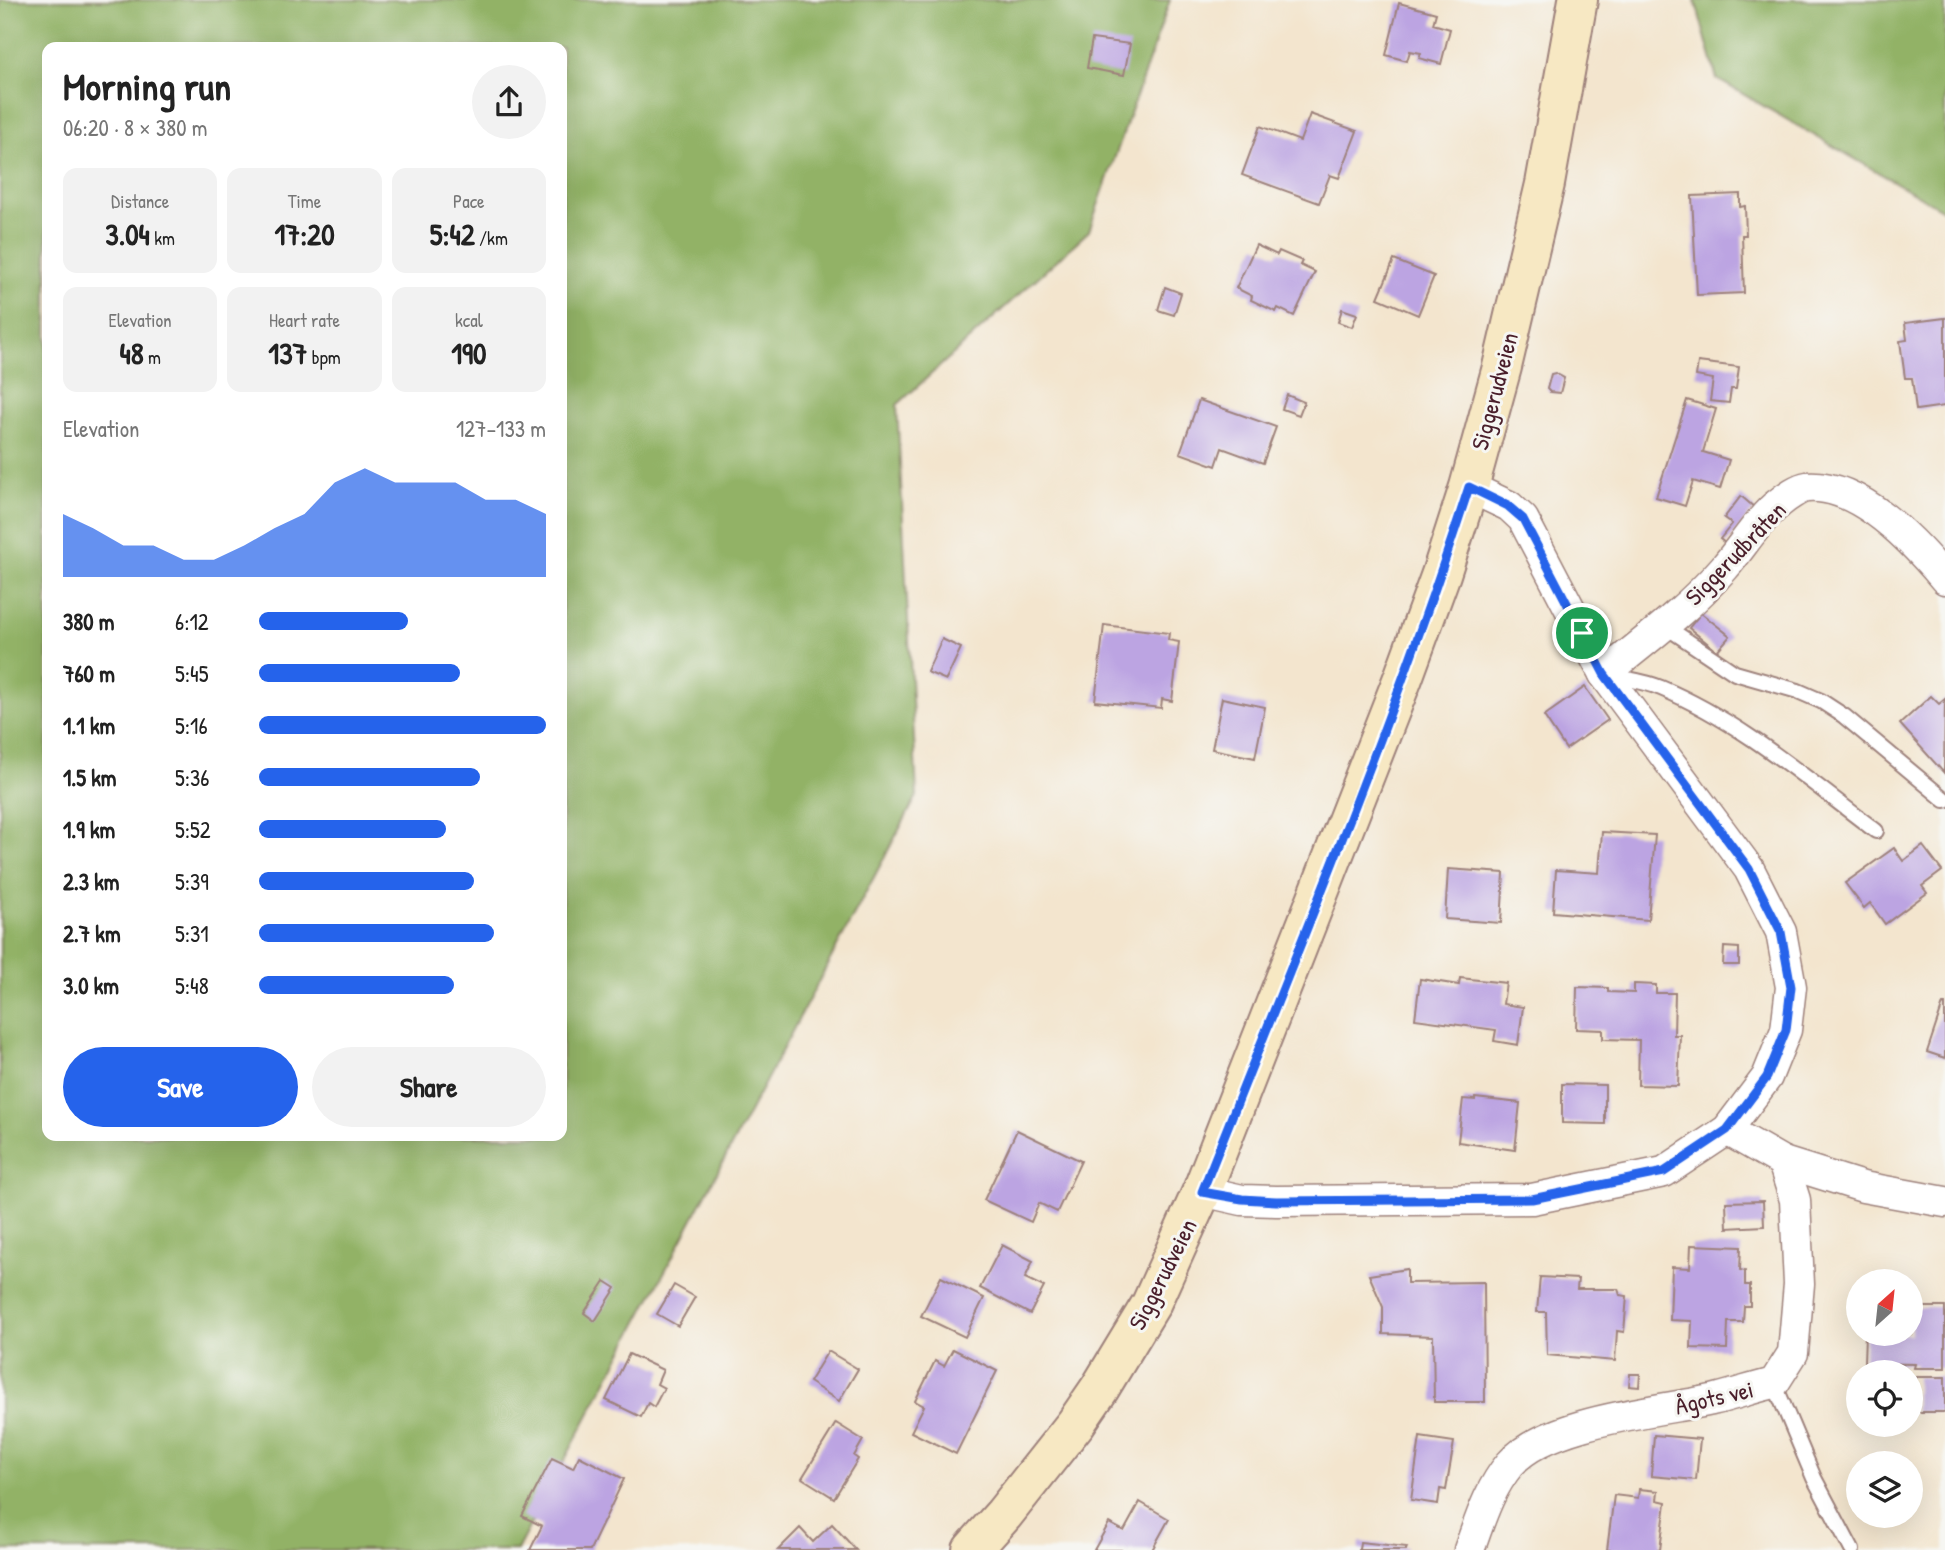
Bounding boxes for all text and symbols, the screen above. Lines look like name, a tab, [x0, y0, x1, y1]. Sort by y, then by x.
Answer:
text: Morning run	[63, 60, 231, 112]
button: share	[472, 65, 546, 139]
text: 06:20 · 8 × 380 m	[63, 112, 207, 143]
text: Distance	[111, 188, 169, 214]
text: Time	[288, 188, 321, 214]
text: Pace	[453, 188, 485, 214]
text: 3.04	[105, 214, 150, 254]
text: 17:20	[274, 214, 335, 254]
text: 5:42	[430, 214, 475, 254]
text: km	[150, 225, 175, 251]
text: /km	[475, 225, 508, 251]
text: Elevation	[109, 307, 172, 333]
text: Heart rate	[269, 307, 340, 333]
text: kcal	[455, 307, 483, 333]
street label: Siggerudveien	[1463, 329, 1525, 453]
text: 48	[119, 333, 144, 373]
text: 137	[268, 333, 307, 373]
text: 190	[451, 333, 486, 373]
text: m	[144, 344, 161, 370]
text: bpm	[307, 344, 341, 370]
text: Elevation	[63, 413, 139, 444]
text: 127–133 m	[456, 413, 546, 444]
street label: Siggerudbråten	[1677, 494, 1793, 612]
pin	[1552, 603, 1612, 663]
text: 380 m	[63, 606, 115, 637]
text: 6:12	[175, 606, 209, 637]
icon: arrive	[1563, 614, 1601, 652]
text: 760 m	[63, 658, 115, 689]
text: 5:45	[175, 658, 208, 689]
text: 1.1 km	[63, 710, 115, 741]
text: 5:16	[175, 710, 208, 741]
text: 1.5 km	[63, 762, 116, 793]
text: 5:36	[175, 762, 210, 793]
text: 1.9 km	[63, 814, 115, 845]
text: 5:52	[175, 814, 211, 845]
text: 2.3 km	[63, 866, 119, 897]
text: 5:39	[175, 866, 209, 897]
text: 2.7 km	[63, 918, 121, 949]
text: 5:31	[175, 918, 209, 949]
text: 3.0 km	[63, 970, 119, 1001]
text: 5:48	[175, 970, 209, 1001]
button: Save	[63, 1047, 298, 1127]
button: Share	[312, 1047, 546, 1127]
street label: Siggerudveien	[1120, 1213, 1204, 1335]
north arrow	[1846, 1269, 1923, 1346]
map controls	[1846, 1269, 1923, 1528]
button: locate	[1846, 1360, 1923, 1437]
street label: Ågots vei	[1672, 1372, 1756, 1422]
button: layers	[1846, 1451, 1923, 1528]

